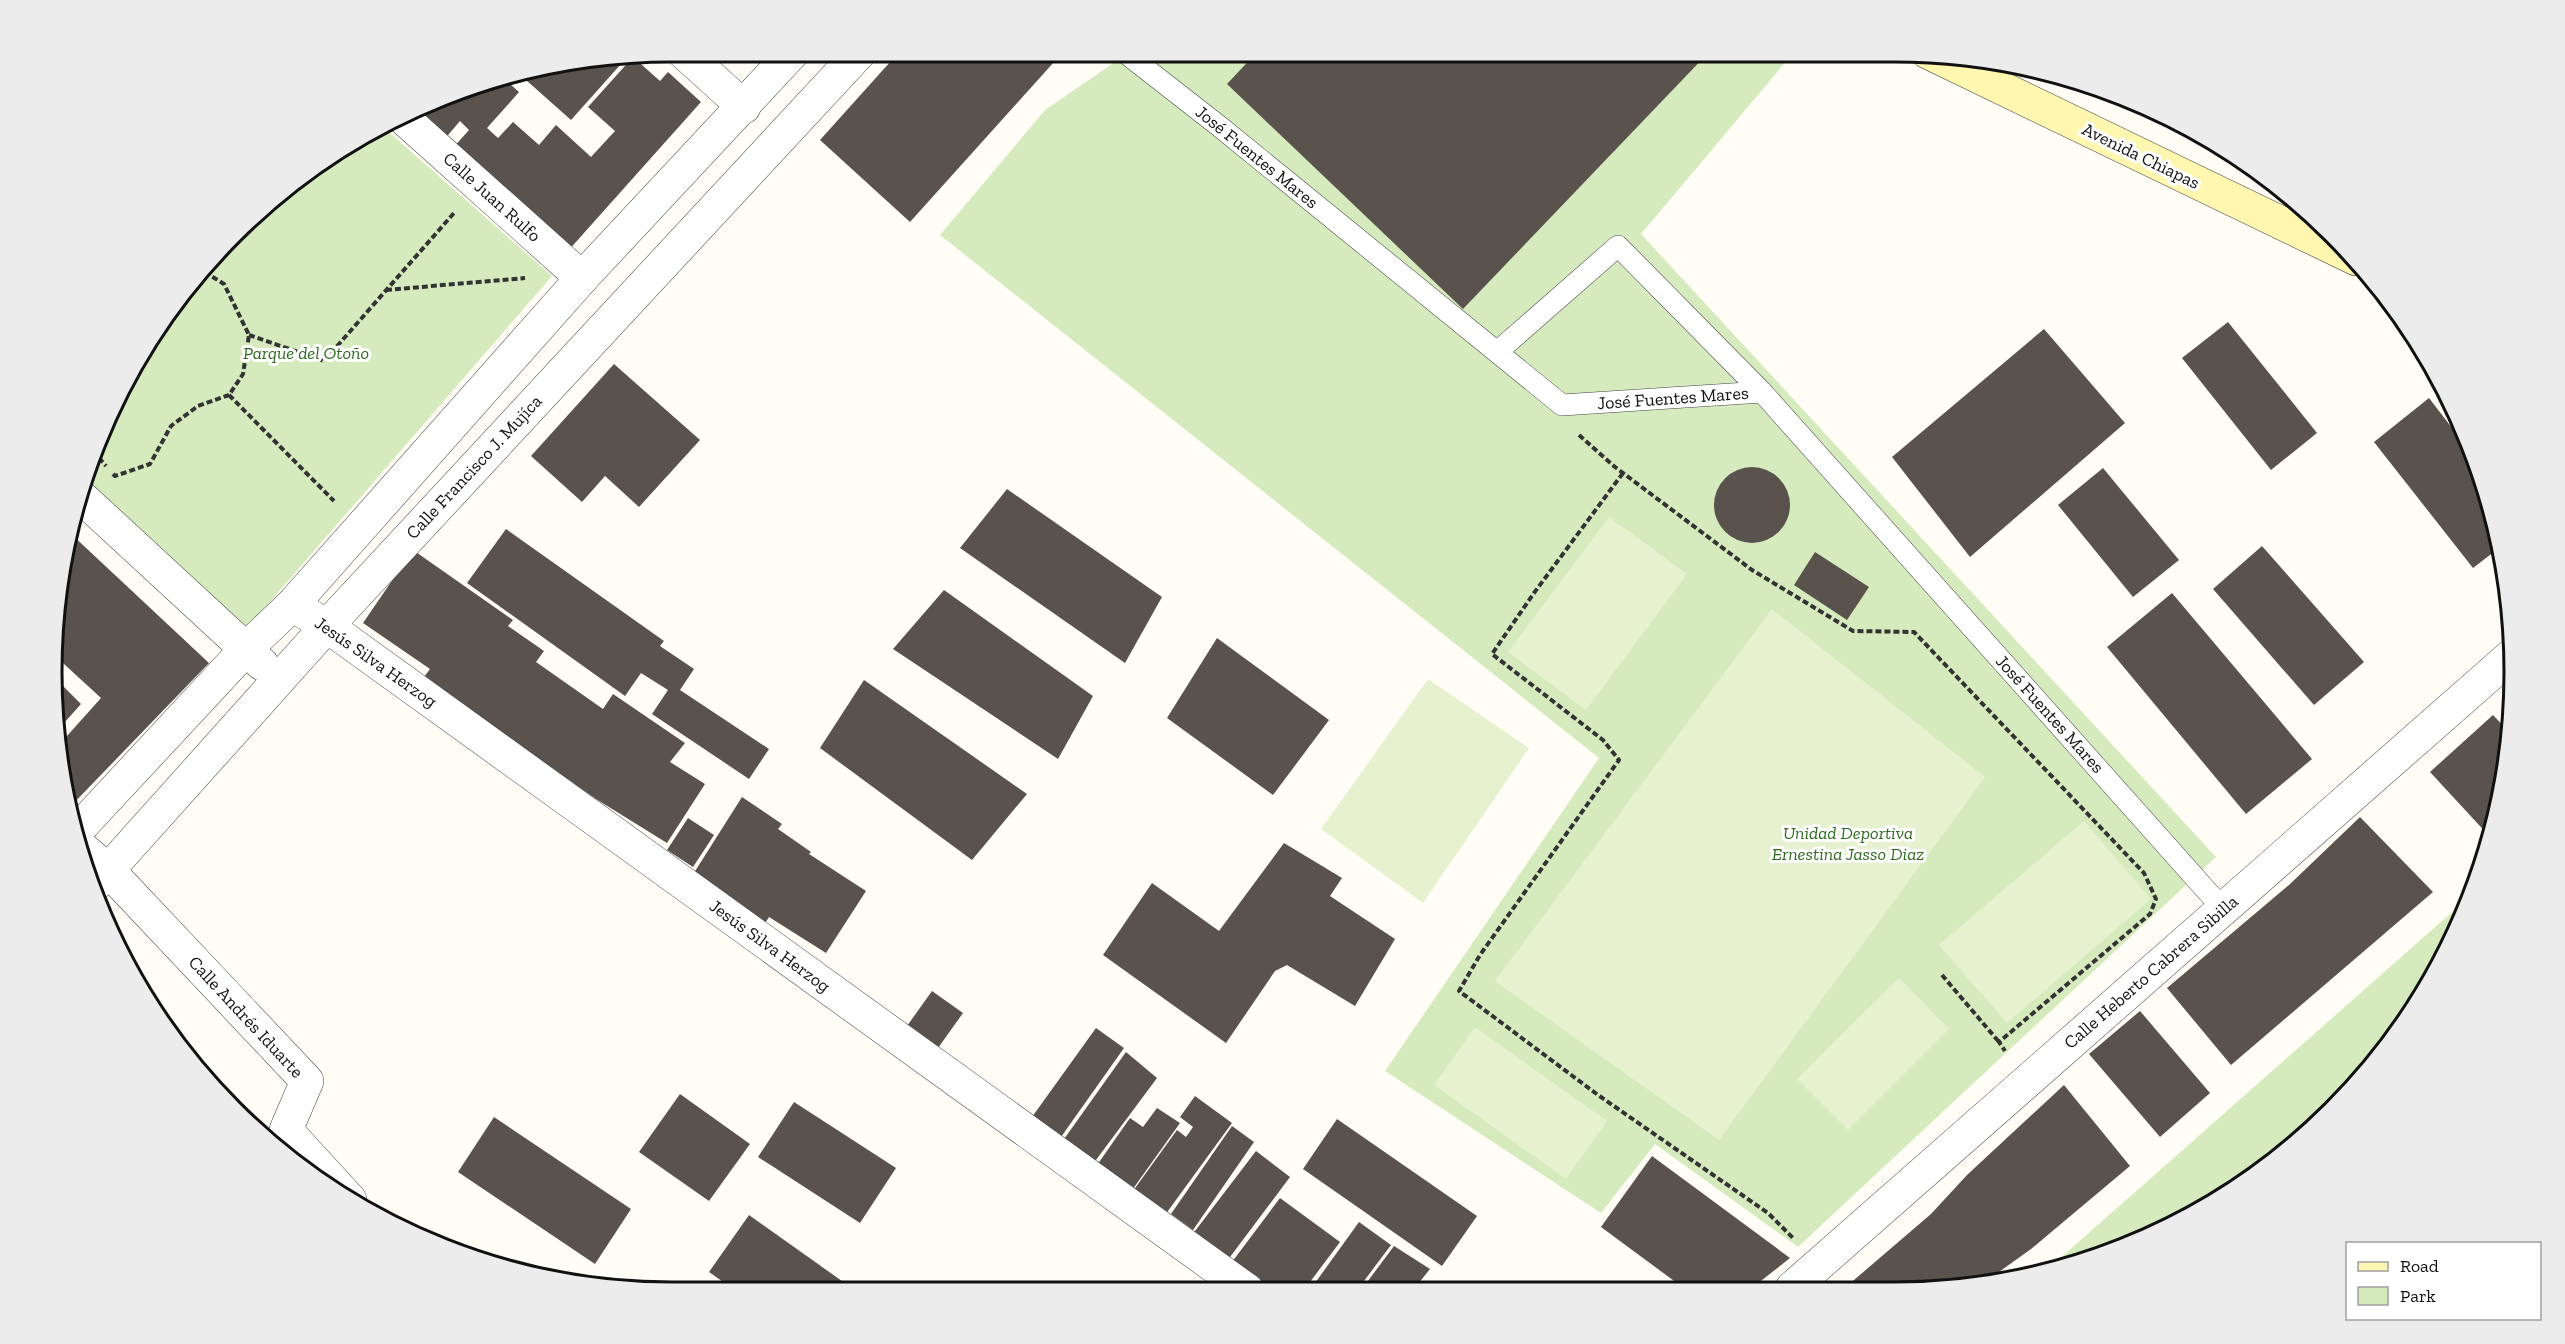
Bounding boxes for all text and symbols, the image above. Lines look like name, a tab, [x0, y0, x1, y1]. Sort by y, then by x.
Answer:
street label: José Fuentes Mares	[1191, 101, 1323, 213]
street label: Avenida Chiapas	[2079, 118, 2203, 194]
street label: Calle Juan Rulfo	[439, 147, 545, 247]
park label: Parque del Otoño	[243, 342, 369, 364]
street label: José Fuentes Mares	[1597, 382, 1750, 414]
street label: Calle Francisco J. Mujíca	[401, 390, 547, 544]
street label: Jesús Silva Herzog	[311, 612, 441, 712]
street label: José Fuentes Mares	[1991, 650, 2109, 778]
park label: Unidad Deportiva Ernestina Jasso Diaz	[1772, 822, 1924, 865]
street label: Calle Heberto Cabrera Sibilla	[2059, 890, 2243, 1054]
street label: Jesús Silva Herzog	[705, 895, 835, 997]
street label: Calle Andrés Iduarte	[184, 952, 308, 1082]
legend	[2346, 1242, 2541, 1320]
text: Road	[2400, 1255, 2439, 1277]
text: Park	[2400, 1285, 2436, 1307]

